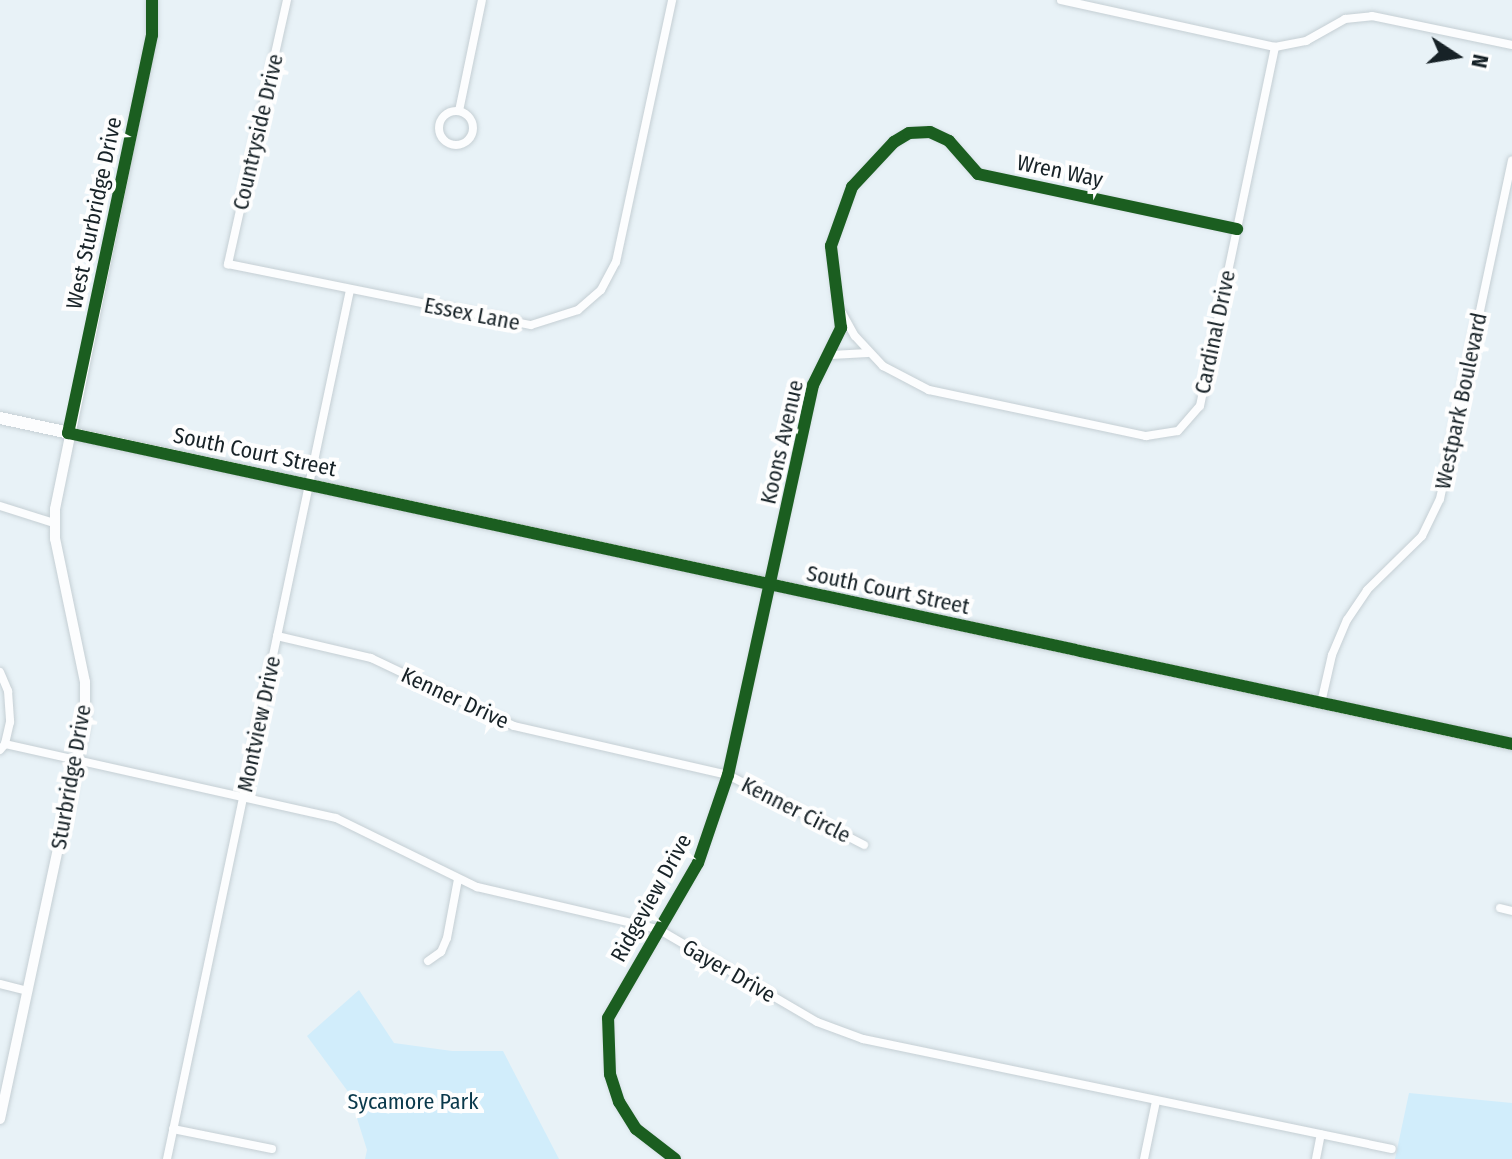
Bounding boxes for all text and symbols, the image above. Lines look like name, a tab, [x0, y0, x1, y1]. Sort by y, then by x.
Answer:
north arrow	[1416, 16, 1496, 96]
street label: Countryside Drive	[227, 51, 289, 213]
text: N	[1465, 52, 1495, 70]
street label: West Sturbridge Drive	[61, 115, 127, 311]
street label: Wren Way	[1015, 149, 1105, 193]
street label: Cardinal Drive	[1189, 268, 1241, 396]
street label: Essex Lane	[422, 292, 522, 336]
street label: Westpark Boulevard	[1429, 310, 1493, 492]
street label: Koons Avenue	[755, 377, 809, 507]
street label: South Court Street	[171, 422, 339, 482]
street label: South Court Street	[804, 560, 972, 620]
street label: Montview Drive	[232, 654, 286, 794]
street label: Kenner Drive	[397, 662, 513, 734]
street label: Sturbridge Drive	[45, 703, 97, 851]
street label: Kenner Circle	[737, 771, 855, 849]
street label: Ridgeview Drive	[605, 829, 697, 967]
street label: Gayer Drive	[678, 934, 780, 1008]
park label: Sycamore Park	[347, 1089, 479, 1115]

